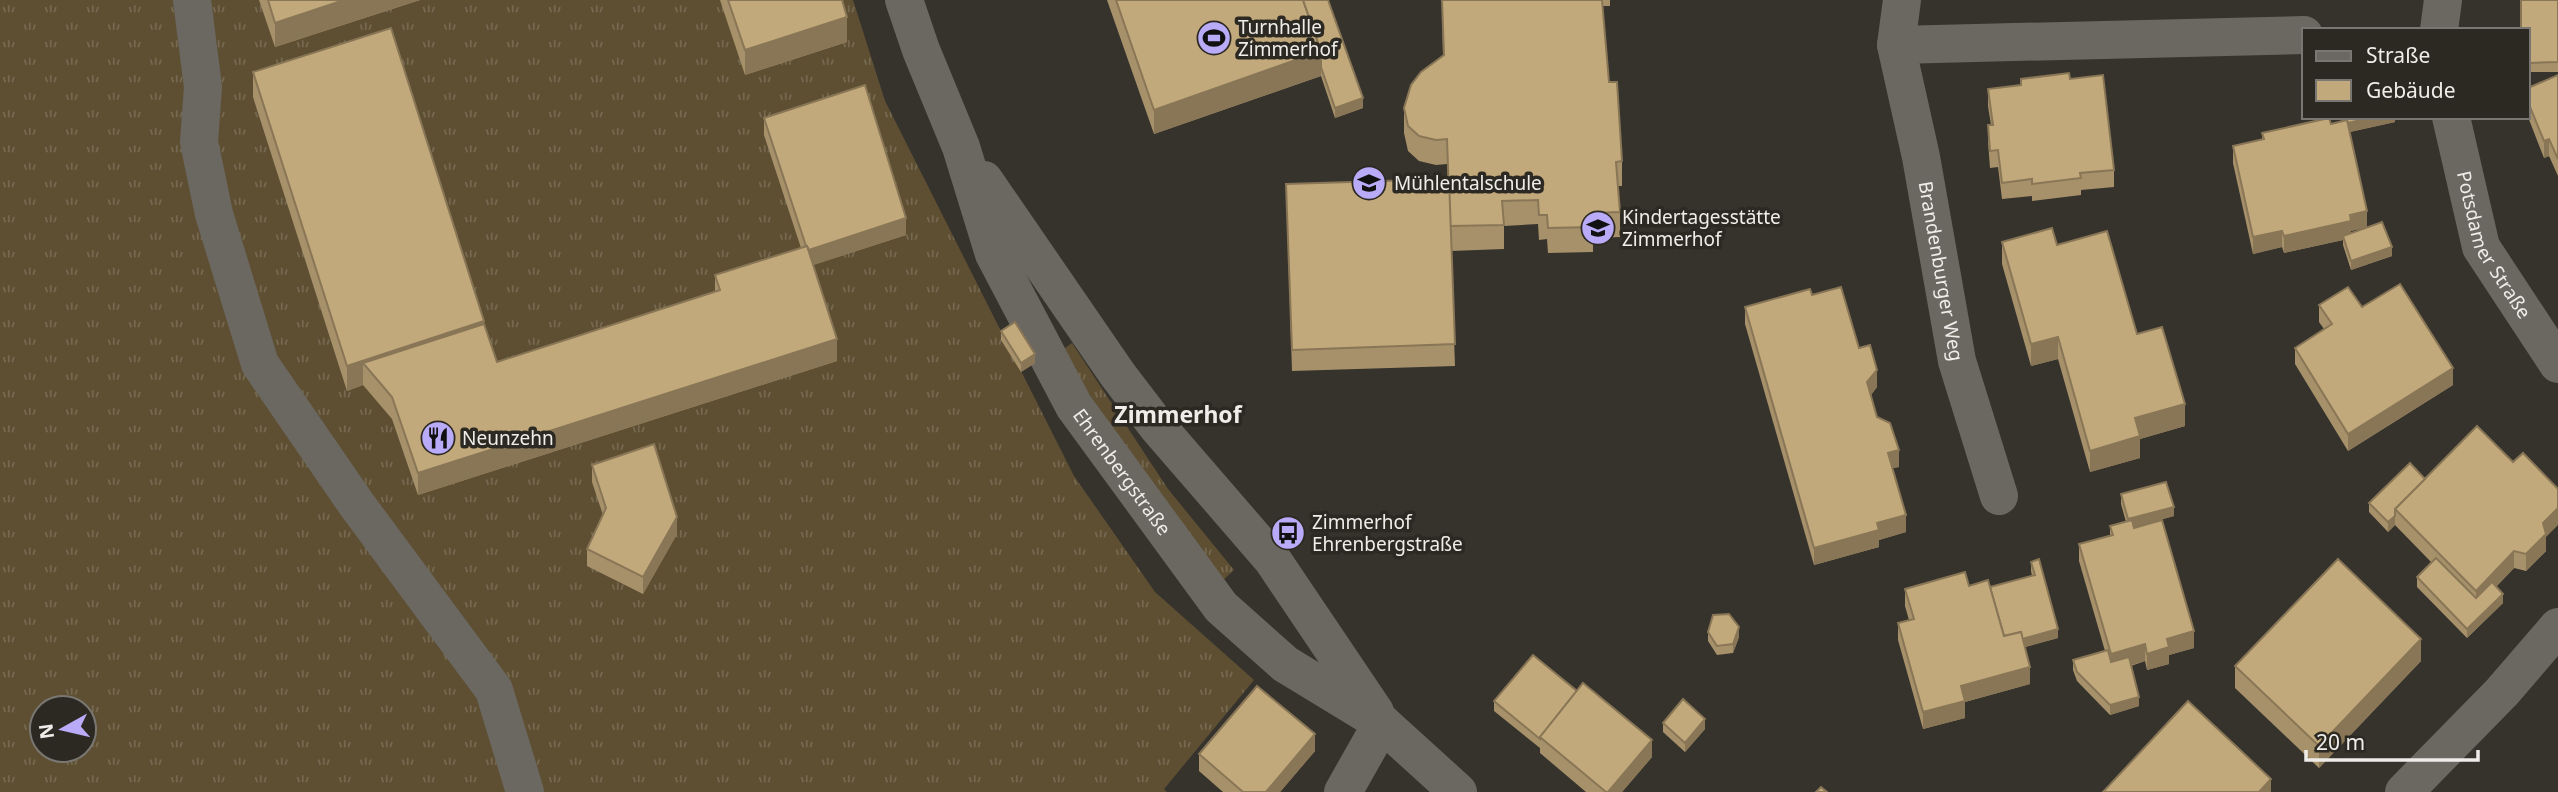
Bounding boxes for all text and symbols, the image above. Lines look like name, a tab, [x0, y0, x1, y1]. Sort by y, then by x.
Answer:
place label: Turnhalle Zimmerhof	[1238, 14, 1339, 62]
sports icon: Turnhalle Zimmerhof	[1195, 19, 1233, 57]
legend	[2302, 28, 2530, 119]
text: Straße	[2366, 41, 2430, 69]
text: Gebäude	[2366, 76, 2456, 104]
school or university icon: Mühlentalschule	[1350, 164, 1388, 202]
street label: Potsdamer Straße	[2451, 168, 2537, 323]
place label: Mühlentalschule	[1394, 170, 1542, 196]
street label: Brandenburger Weg	[1912, 179, 1970, 363]
place label: Kindertagesstätte Zimmerhof	[1622, 204, 1781, 252]
school or university icon: Kindertagesstätte Zimmerhof	[1579, 209, 1617, 247]
district label: Zimmerhof	[1114, 398, 1243, 430]
street label: Ehrenbergstraße	[1067, 403, 1177, 540]
restaurant icon: Neunzehn	[419, 419, 457, 457]
place label: Neunzehn	[462, 425, 554, 451]
place label: Zimmerhof Ehrenbergstraße	[1312, 509, 1463, 557]
bus stop icon: Zimmerhof Ehrenbergstraße	[1269, 514, 1307, 552]
north arrow	[28, 694, 98, 764]
scale bar	[2306, 718, 2478, 762]
text: N	[32, 722, 60, 741]
text: 20 m	[2316, 728, 2365, 756]

